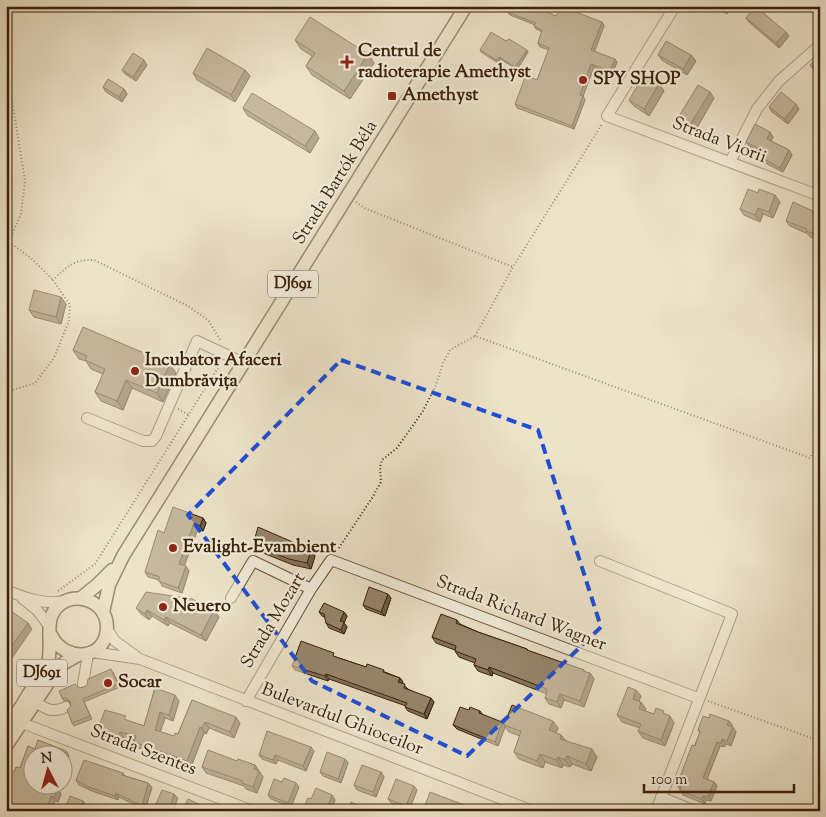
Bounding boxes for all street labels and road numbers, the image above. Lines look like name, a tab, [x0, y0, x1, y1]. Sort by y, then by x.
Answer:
street label: Strada Viorii	[668, 111, 770, 171]
street label: Strada Bartók Béla	[287, 116, 385, 250]
road number: DJ691	[268, 270, 318, 298]
street label: Strada Mozart	[235, 568, 313, 674]
street label: Strada Richard Wagner	[432, 569, 610, 659]
road number: DJ691	[17, 660, 67, 686]
street label: Bulevardul Ghioceilor	[257, 677, 427, 763]
street label: Strada Szentes	[86, 719, 200, 783]

